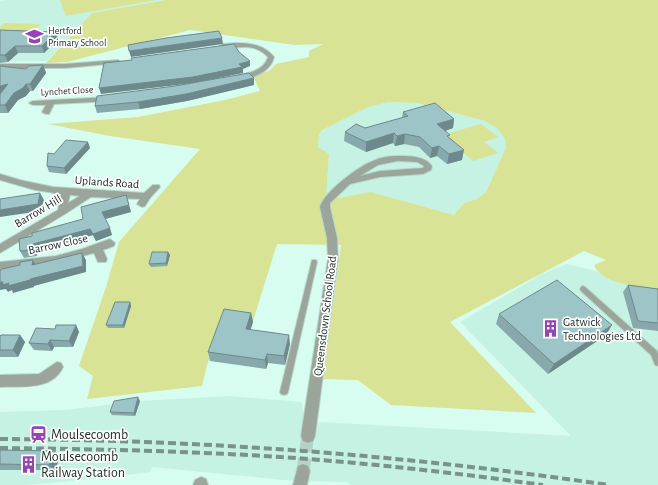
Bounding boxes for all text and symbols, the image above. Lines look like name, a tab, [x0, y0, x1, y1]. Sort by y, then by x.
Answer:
place label: Hertford Primary School	[48, 26, 106, 48]
school or university icon: Hertford Primary School	[25, 27, 45, 47]
street label: Lynchet Close	[40, 85, 94, 97]
street label: Uplands Road	[74, 174, 140, 190]
street label: Barrow Hill	[12, 192, 64, 230]
street label: Barrow Close	[27, 232, 89, 256]
street label: Queensdown School Road	[312, 255, 339, 377]
place label: Gatwick Technologies Ltd	[563, 316, 641, 342]
building icon: Gatwick Technologies Ltd	[540, 319, 560, 339]
station icon: Moulsecoomb	[28, 425, 48, 445]
place label: Moulsecoomb	[51, 428, 128, 442]
place label: Moulsecoomb Railway Station	[41, 450, 125, 480]
building icon: Moulsecoomb Railway Station	[18, 455, 38, 475]

